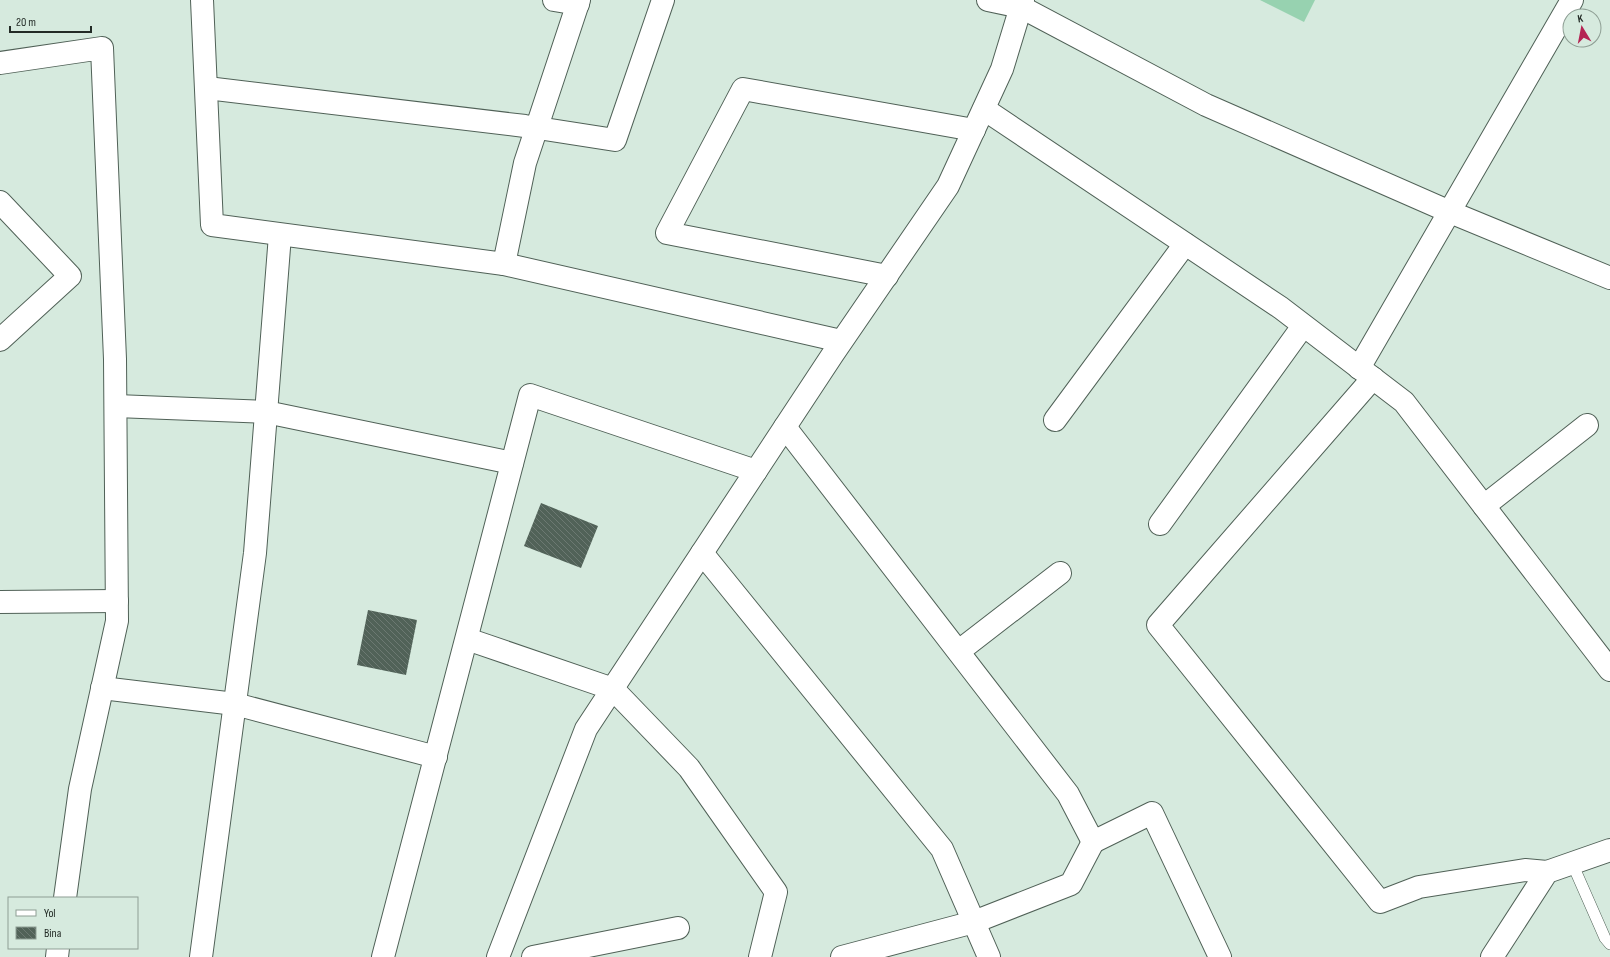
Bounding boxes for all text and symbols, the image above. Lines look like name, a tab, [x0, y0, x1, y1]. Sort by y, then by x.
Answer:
scale bar	[10, 8, 91, 34]
north arrow	[1562, 8, 1602, 48]
text: K	[1577, 12, 1585, 26]
text: 20 m	[16, 15, 36, 30]
legend	[8, 897, 138, 949]
text: Yol	[44, 906, 56, 921]
text: Bina	[44, 926, 62, 941]

